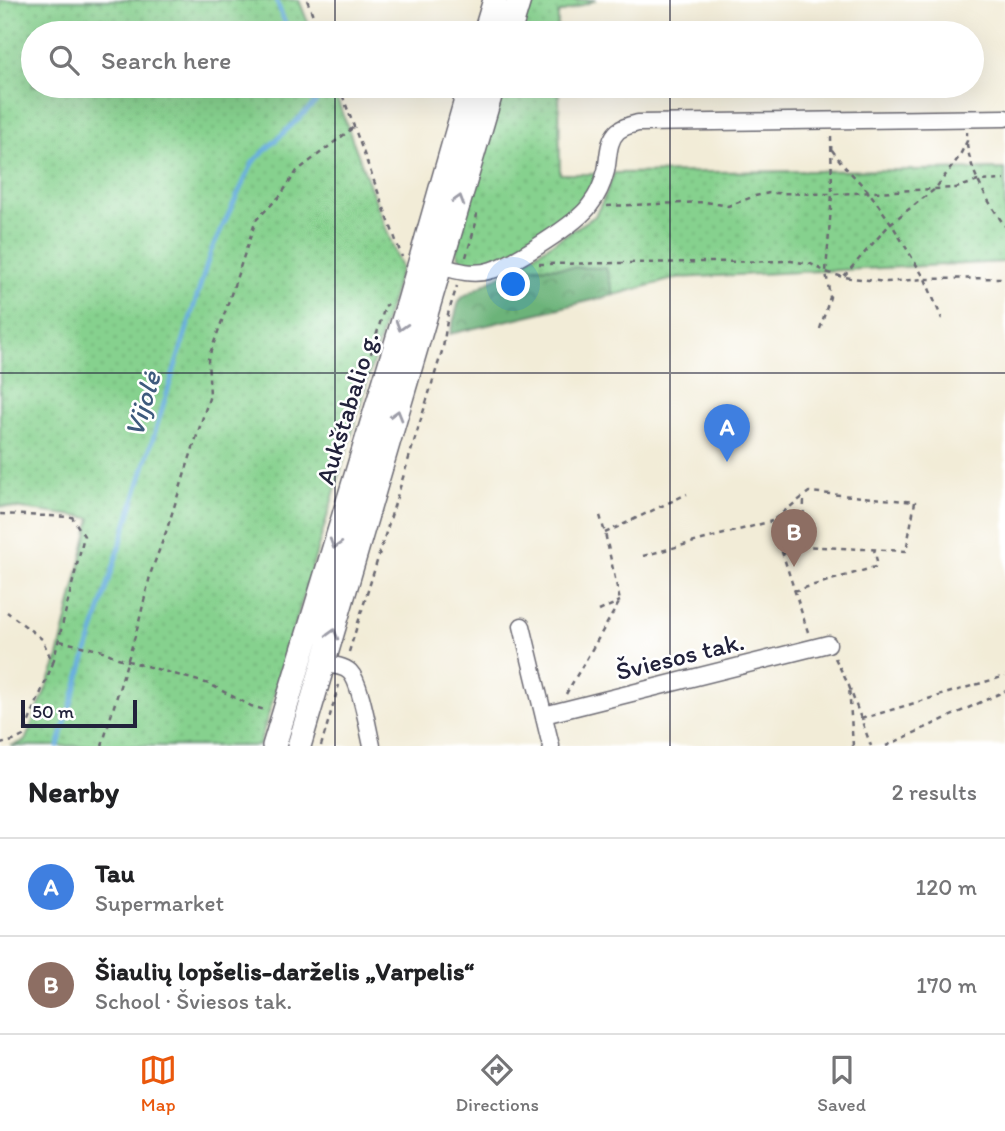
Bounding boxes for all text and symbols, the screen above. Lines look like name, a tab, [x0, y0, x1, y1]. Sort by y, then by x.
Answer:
search box	[21, 21, 984, 98]
icon: search	[45, 41, 83, 79]
text: Search here	[101, 44, 231, 76]
one-way arrow	[451, 195, 466, 207]
your location	[496, 267, 530, 301]
one-way arrow	[395, 320, 410, 332]
street label: Aukštabalio g.	[309, 328, 385, 488]
water label: Vijolė	[116, 366, 168, 441]
pin: A	[704, 404, 750, 462]
one-way arrow	[388, 410, 403, 422]
pin: B	[771, 509, 817, 567]
one-way arrow	[329, 538, 344, 550]
street label: Šviesos tak.	[613, 625, 747, 687]
one-way arrow	[325, 628, 340, 640]
scale bar	[21, 697, 136, 729]
text: 50 m	[32, 700, 74, 723]
text: Nearby	[28, 773, 119, 810]
text: 2 results	[891, 778, 977, 806]
text: Tau	[95, 857, 135, 889]
text: A	[44, 873, 58, 901]
text: 120 m	[916, 873, 977, 901]
text: Supermarket	[95, 889, 224, 917]
text: Šiaulių lopšelis-darželis „Varpelis“	[95, 955, 474, 987]
text: B	[44, 971, 58, 999]
text: 170 m	[916, 971, 977, 999]
text: School · Šviesos tak.	[95, 987, 292, 1015]
tab: Map	[139, 1051, 177, 1116]
tab: Directions	[455, 1051, 539, 1116]
tab: Saved	[817, 1051, 866, 1116]

